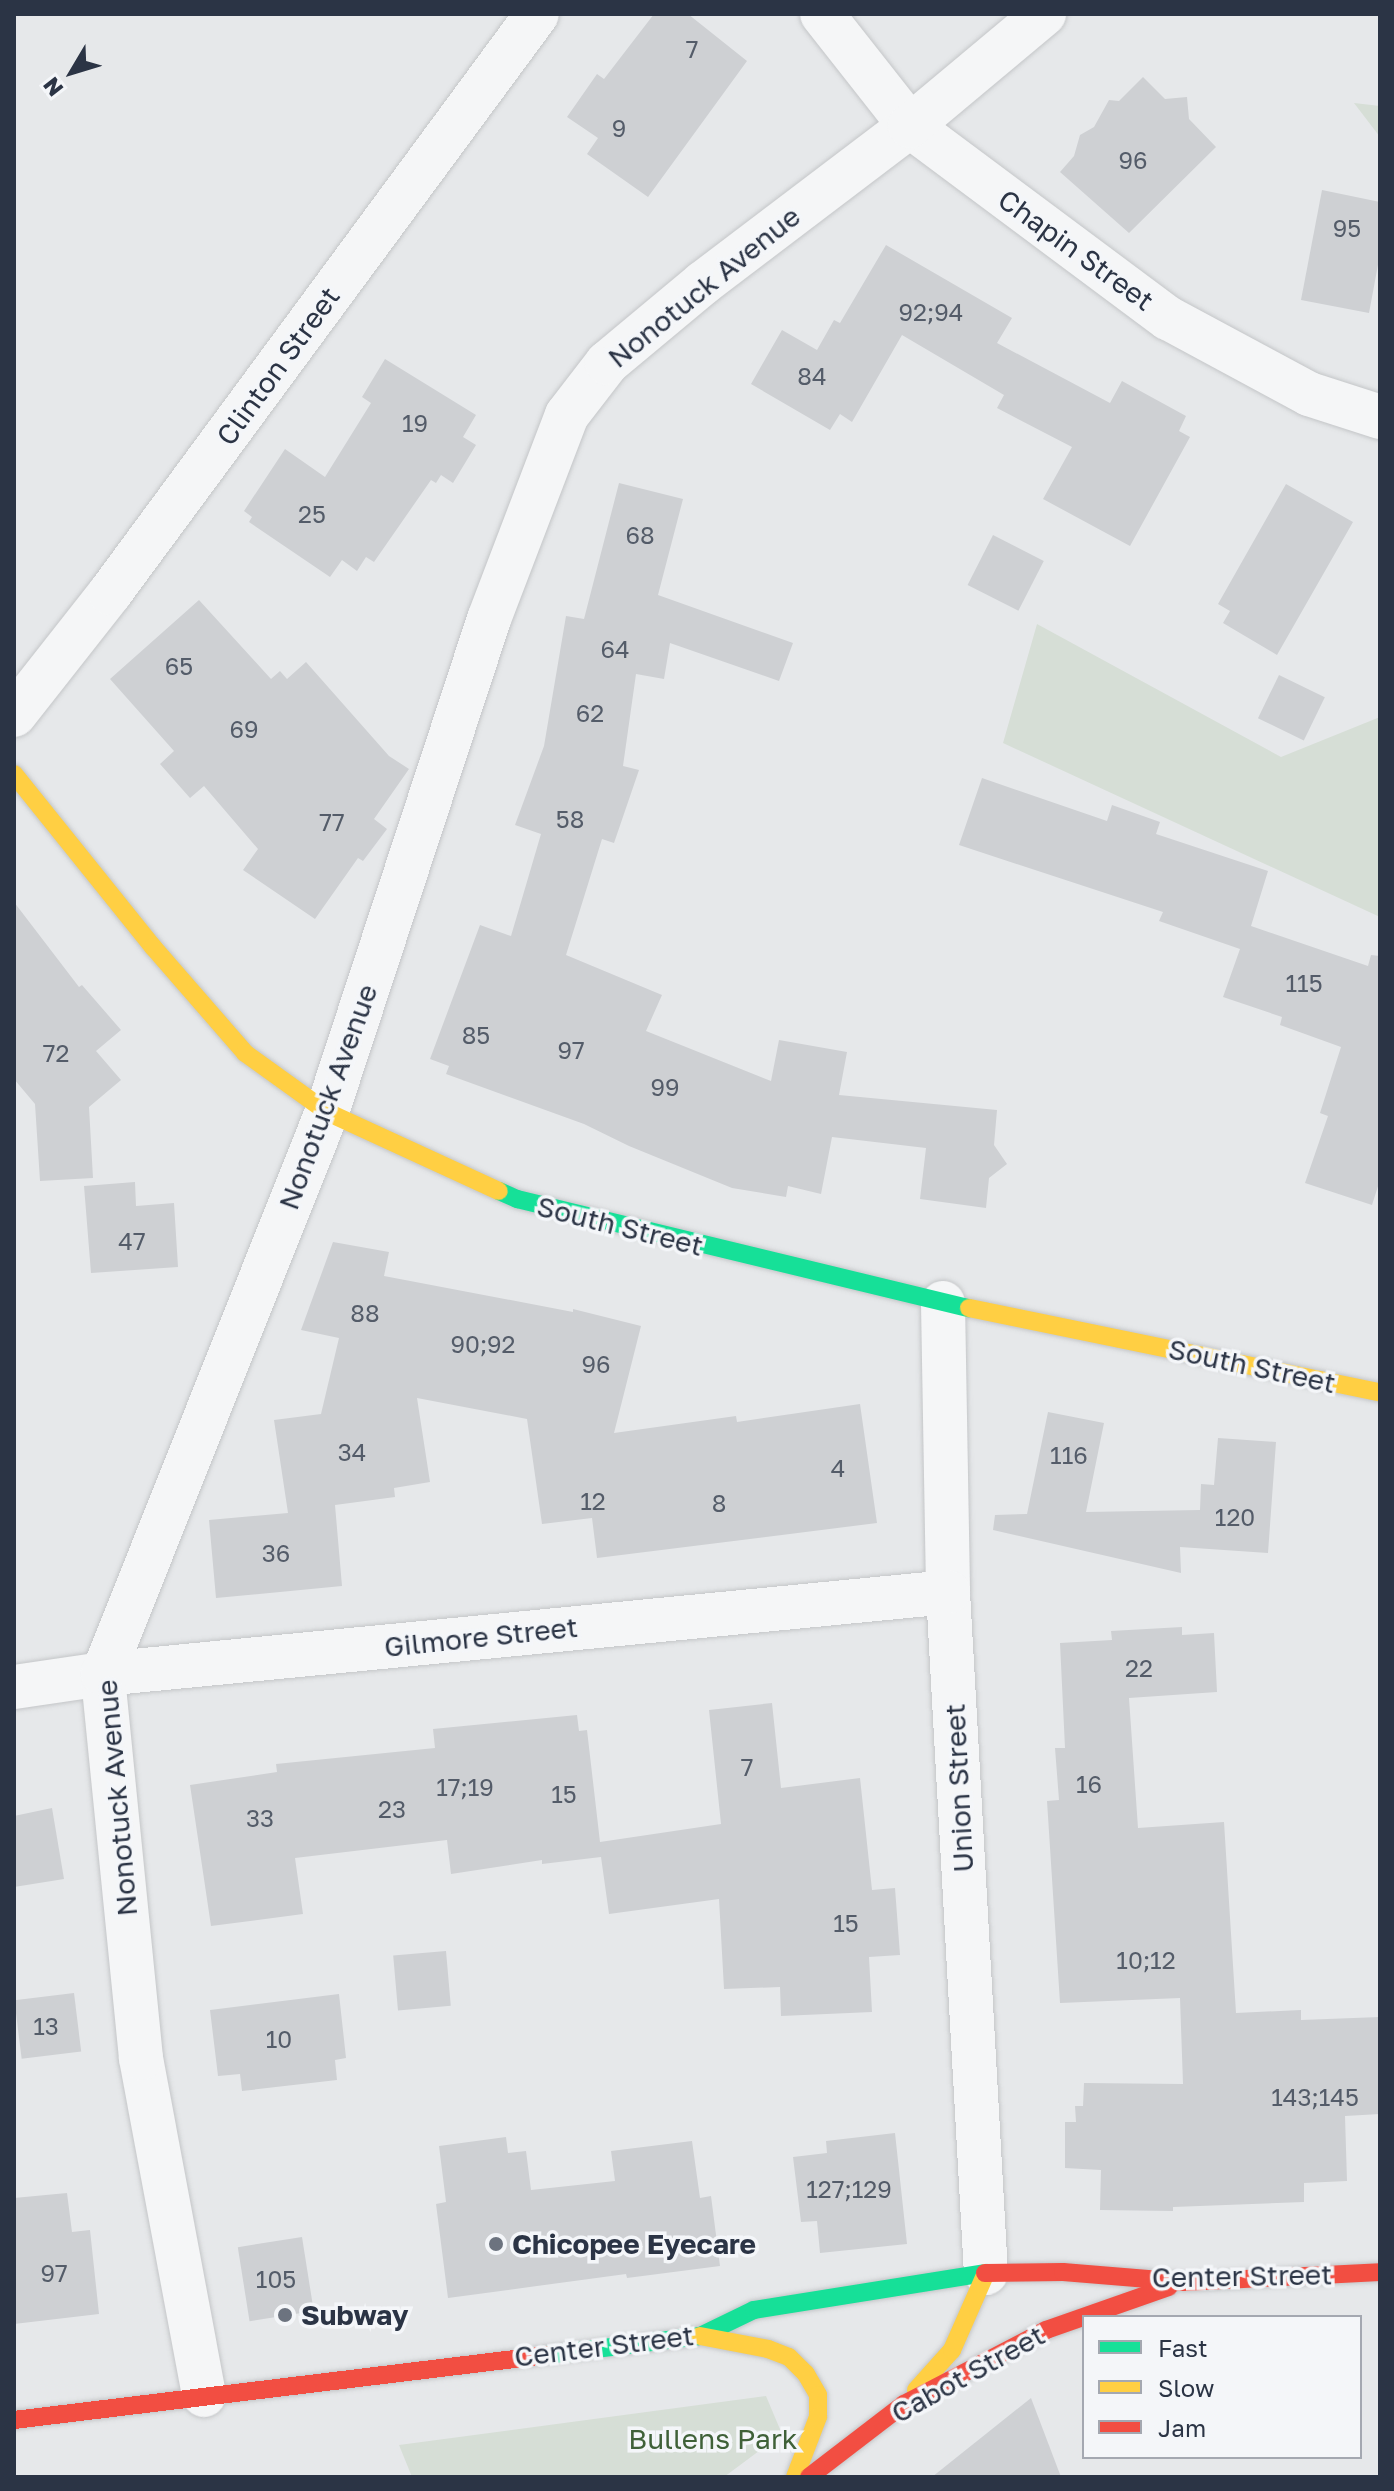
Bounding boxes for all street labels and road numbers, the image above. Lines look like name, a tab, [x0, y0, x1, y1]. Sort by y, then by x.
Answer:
street label: Chapin Street	[992, 182, 1160, 318]
street label: Nonotuck Avenue	[601, 199, 807, 375]
street label: Clinton Street	[209, 280, 347, 452]
street label: Nonotuck Avenue	[272, 980, 384, 1214]
street label: South Street	[533, 1189, 707, 1263]
street label: South Street	[1165, 1332, 1339, 1400]
street label: Gilmore Street	[383, 1610, 579, 1664]
street label: Nonotuck Avenue	[90, 1678, 144, 1918]
street label: Union Street	[938, 1703, 980, 1873]
street label: Center Street	[1151, 2258, 1333, 2294]
street label: Center Street	[512, 2318, 696, 2374]
street label: Cabot Street	[886, 2318, 1050, 2430]

